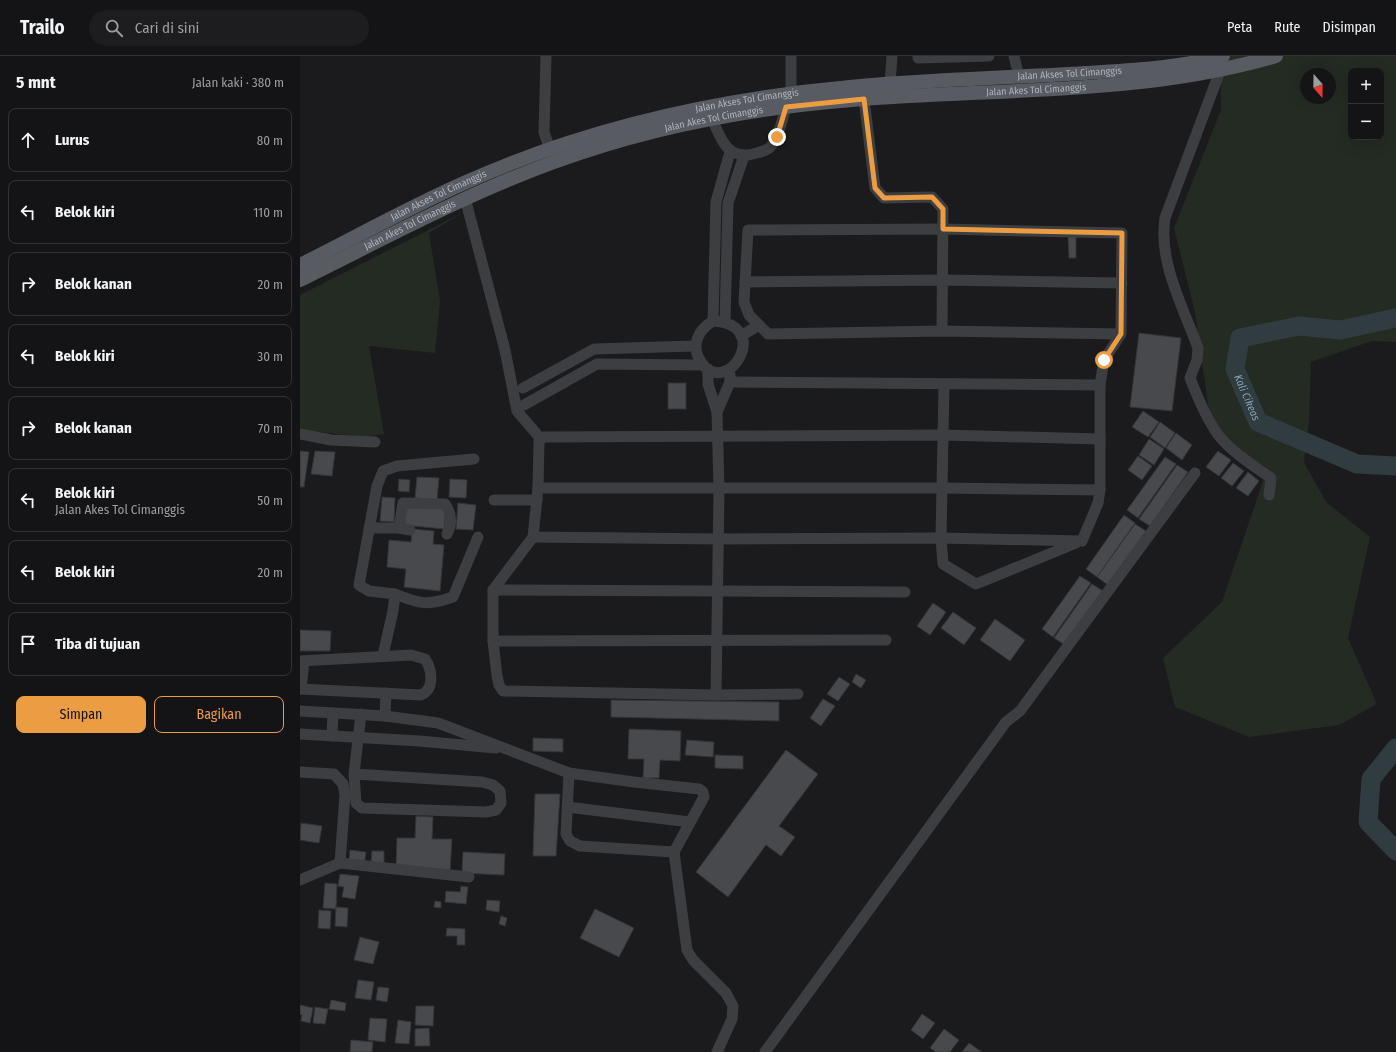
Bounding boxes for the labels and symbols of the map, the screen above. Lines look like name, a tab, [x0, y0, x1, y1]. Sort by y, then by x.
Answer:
street label: Jalan Akses Tol Cimanggis	[1017, 65, 1122, 83]
north arrow	[1300, 68, 1336, 104]
street label: Jalan Akes Tol Cimanggis	[986, 81, 1087, 98]
street label: Jalan Akses Tol Cimanggis	[694, 87, 799, 115]
street label: Jalan Akes Tol Cimanggis	[663, 104, 764, 135]
route end	[768, 128, 786, 146]
street label: Jalan Akses Tol Cimanggis	[389, 168, 488, 223]
street label: Jalan Akes Tol Cimanggis	[362, 198, 458, 253]
route start	[1095, 351, 1113, 369]
water label: Kali Cikeas	[1232, 372, 1263, 423]

